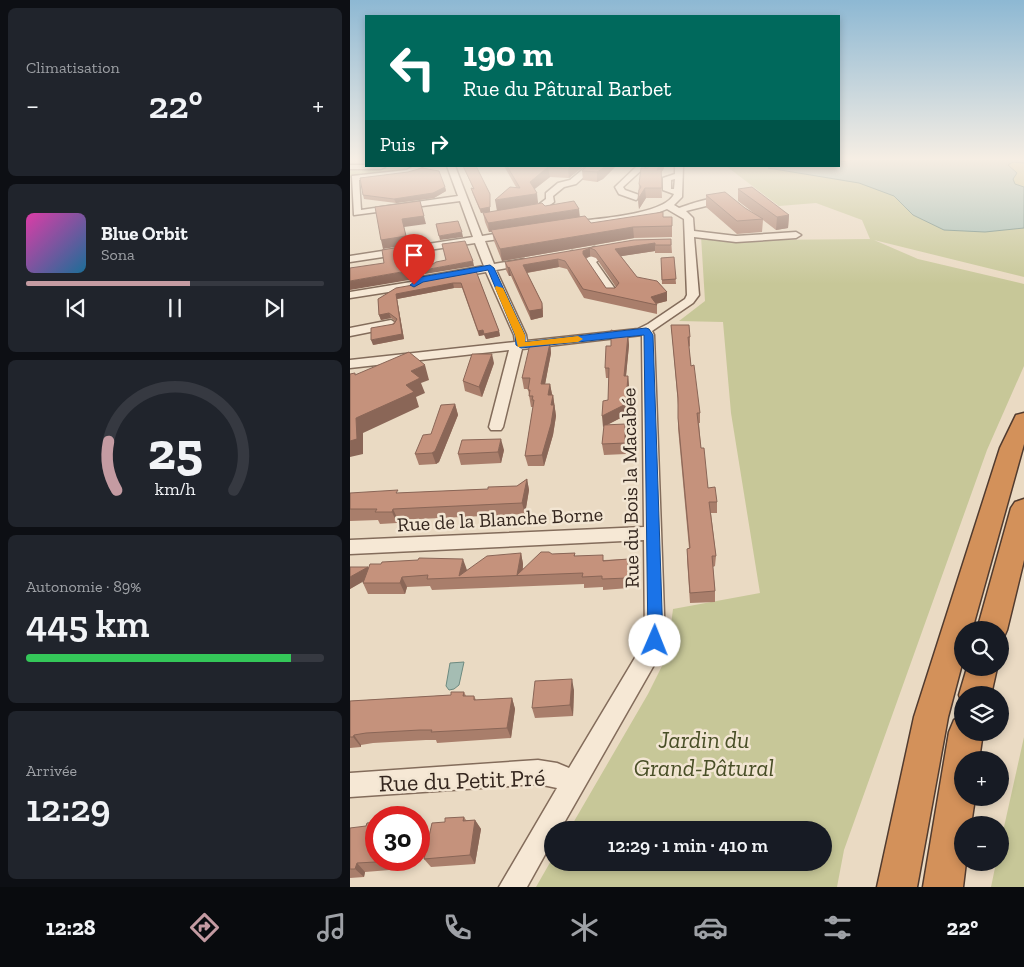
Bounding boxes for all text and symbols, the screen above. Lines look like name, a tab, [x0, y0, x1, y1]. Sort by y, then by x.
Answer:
text: 190 m	[463, 33, 553, 75]
icon: left	[380, 35, 445, 100]
text: Climatisation	[26, 58, 120, 77]
text: Rue du Pâtural Barbet	[463, 75, 671, 102]
text: 22°	[148, 82, 203, 128]
text: −	[26, 89, 39, 122]
text: +	[312, 89, 324, 122]
icon: right	[425, 130, 453, 158]
text: Puis	[380, 133, 415, 156]
text: Blue Orbit	[101, 222, 188, 245]
pin	[393, 234, 435, 285]
icon: arrive	[400, 241, 428, 269]
text: Sona	[101, 245, 135, 264]
icon: previous	[62, 294, 90, 322]
icon: pause	[161, 294, 189, 322]
icon: next	[260, 294, 288, 322]
street label: Rue du Bois la Macabée	[616, 388, 644, 588]
text: 25	[147, 420, 203, 482]
text: km/h	[155, 478, 195, 500]
street label: Rue de la Blanche Borne	[396, 502, 604, 536]
text: Autonomie · 89%	[26, 577, 141, 596]
text: 445 km	[26, 601, 149, 647]
position arrow	[628, 614, 680, 666]
map controls	[954, 621, 1009, 871]
button: search	[954, 621, 1009, 676]
button: layers	[954, 686, 1009, 741]
park label: Jardin du Grand-Pâtural	[634, 725, 774, 782]
button: +	[954, 751, 1009, 806]
text: Arrivée	[26, 761, 77, 780]
street label: Rue du Petit Pré	[378, 763, 546, 797]
text: 12:29	[26, 785, 111, 831]
speed limit sign: 30	[365, 806, 430, 871]
button: −	[954, 816, 1009, 871]
text: 12:29 · 1 min · 410 m	[608, 834, 768, 857]
icon: directions	[187, 910, 222, 945]
icon: music	[314, 910, 349, 945]
icon: phone	[440, 910, 475, 945]
icon: climate	[567, 910, 602, 945]
icon: car	[693, 910, 728, 945]
icon: filters	[820, 910, 855, 945]
text: 12:28	[46, 914, 96, 941]
text: 22°	[947, 914, 978, 941]

